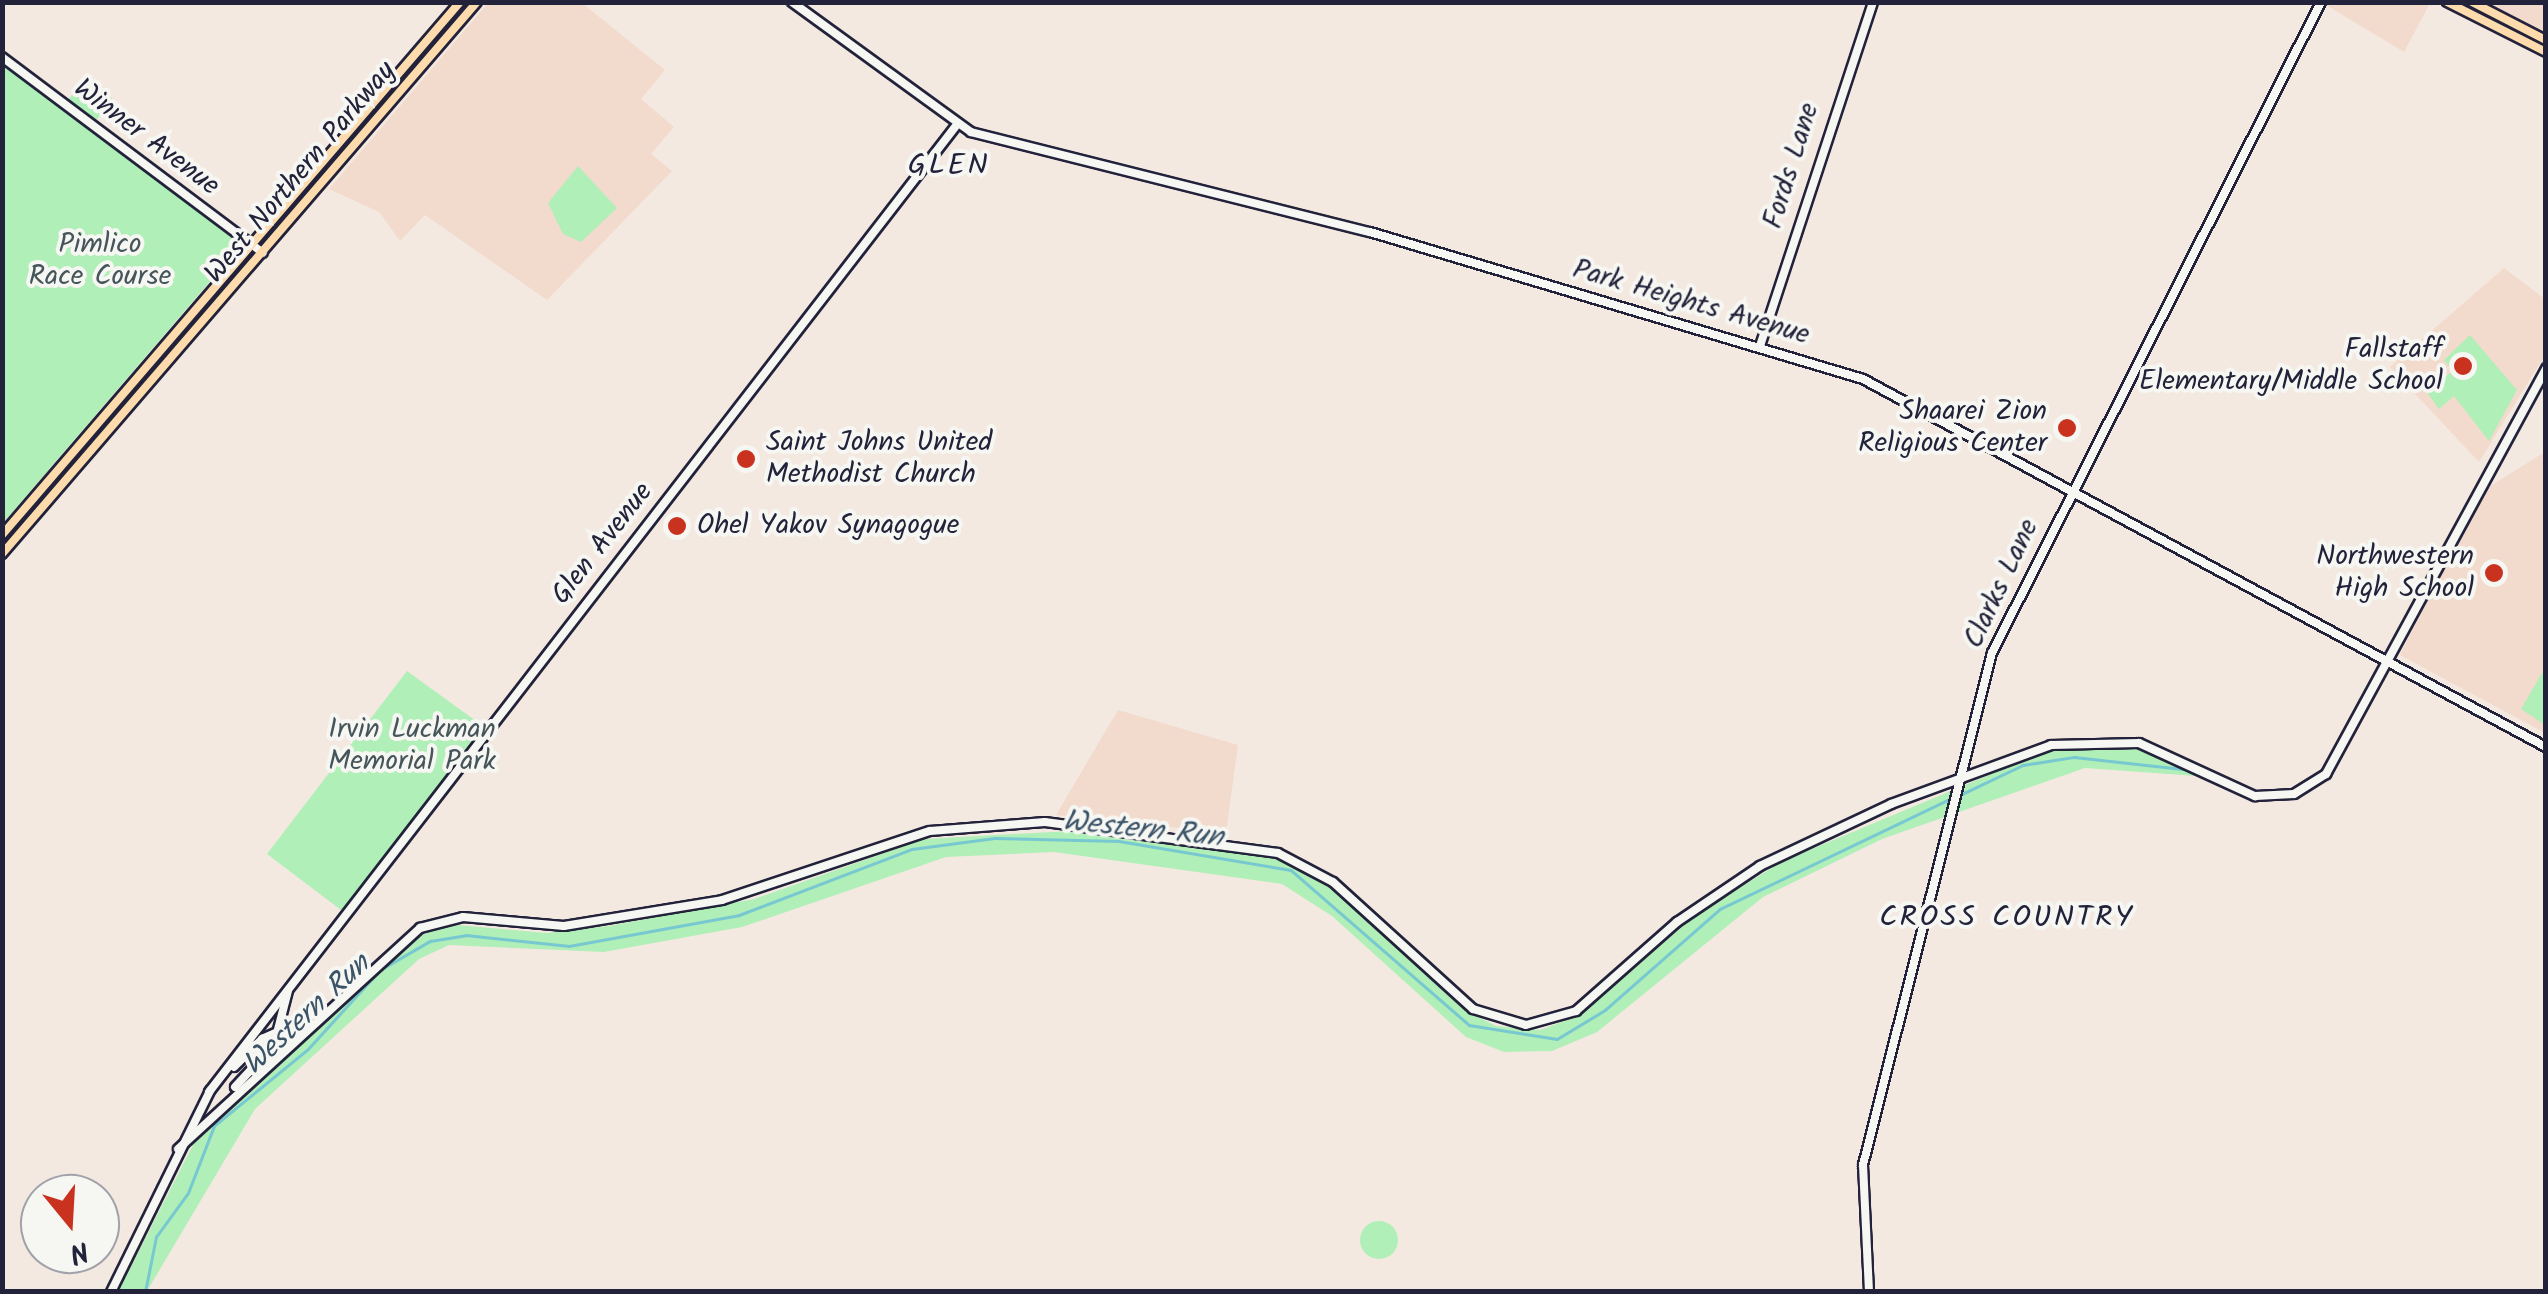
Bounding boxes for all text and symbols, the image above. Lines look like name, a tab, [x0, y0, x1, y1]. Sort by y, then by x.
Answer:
street label: West Northern Parkway	[198, 55, 404, 291]
street label: Winner Avenue	[66, 72, 226, 204]
street label: Fords Lane	[1757, 99, 1827, 233]
district label: GLEN	[908, 148, 990, 184]
park label: Pimlico Race Course	[29, 228, 171, 294]
street label: Park Heights Avenue	[1569, 253, 1813, 353]
place label: Fallstaff Elementary/Middle School	[2139, 333, 2443, 399]
marker: Fallstaff Elementary/Middle School	[2452, 355, 2474, 377]
place label: Shaarei Zion Religious Center	[1858, 395, 2047, 461]
marker: Shaarei Zion Religious Center	[2056, 417, 2078, 439]
place label: Saint Johns United Methodist Church	[766, 426, 992, 492]
marker: Saint Johns United Methodist Church	[735, 448, 757, 470]
street label: Glen Avenue	[545, 476, 661, 612]
place label: Ohel Yakov Synagogue	[697, 509, 959, 543]
street label: Clarks Lane	[1958, 514, 2046, 654]
marker: Ohel Yakov Synagogue	[666, 515, 688, 537]
place label: Northwestern High School	[2316, 540, 2474, 606]
marker: Northwestern High School	[2483, 562, 2505, 584]
park label: Irvin Luckman Memorial Park	[328, 713, 496, 779]
water label: Western Run	[1061, 804, 1225, 856]
district label: CROSS COUNTRY	[1879, 900, 2135, 936]
water label: Western Run	[236, 947, 378, 1083]
north arrow	[20, 1174, 120, 1274]
text: N	[63, 1227, 94, 1275]

